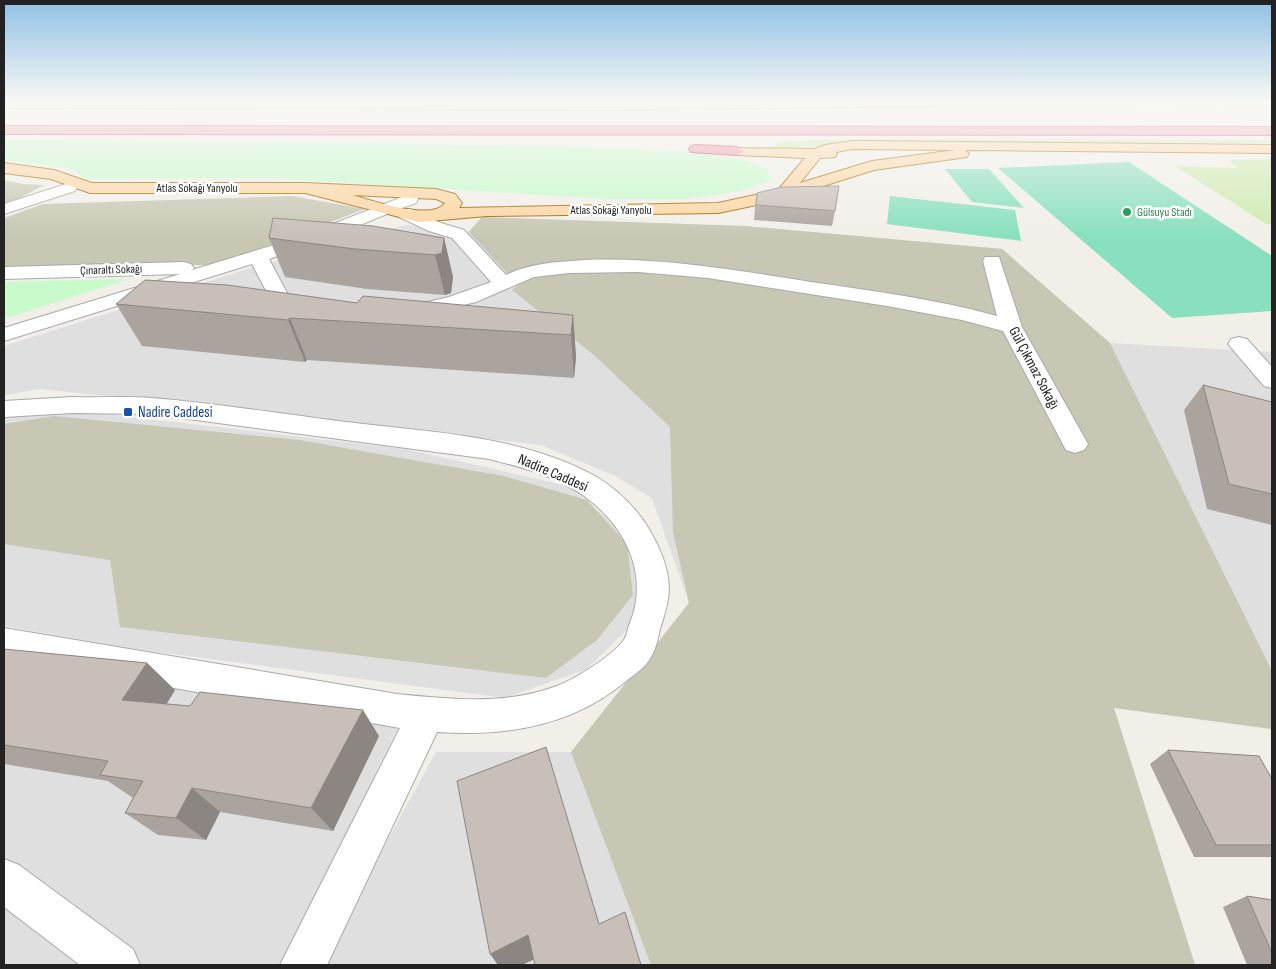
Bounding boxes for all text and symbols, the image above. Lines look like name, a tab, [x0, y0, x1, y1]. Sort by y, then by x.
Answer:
street label: Atlas Sokağı Yanyolu	[155, 181, 238, 196]
street label: Atlas Sokağı Yanyolu	[569, 203, 652, 218]
place label: Gülsuyu Stadı	[1137, 205, 1192, 220]
marker: Gülsuyu Stadı	[1121, 206, 1133, 218]
street label: Çınaraltı Sokağı	[80, 261, 142, 279]
street label: Gül Çıkmaz Sokağı	[1004, 323, 1064, 413]
place label: Nadire Caddesi	[138, 403, 213, 422]
marker: Nadire Caddesi	[122, 406, 134, 418]
street label: Nadire Caddesi	[515, 450, 591, 496]

